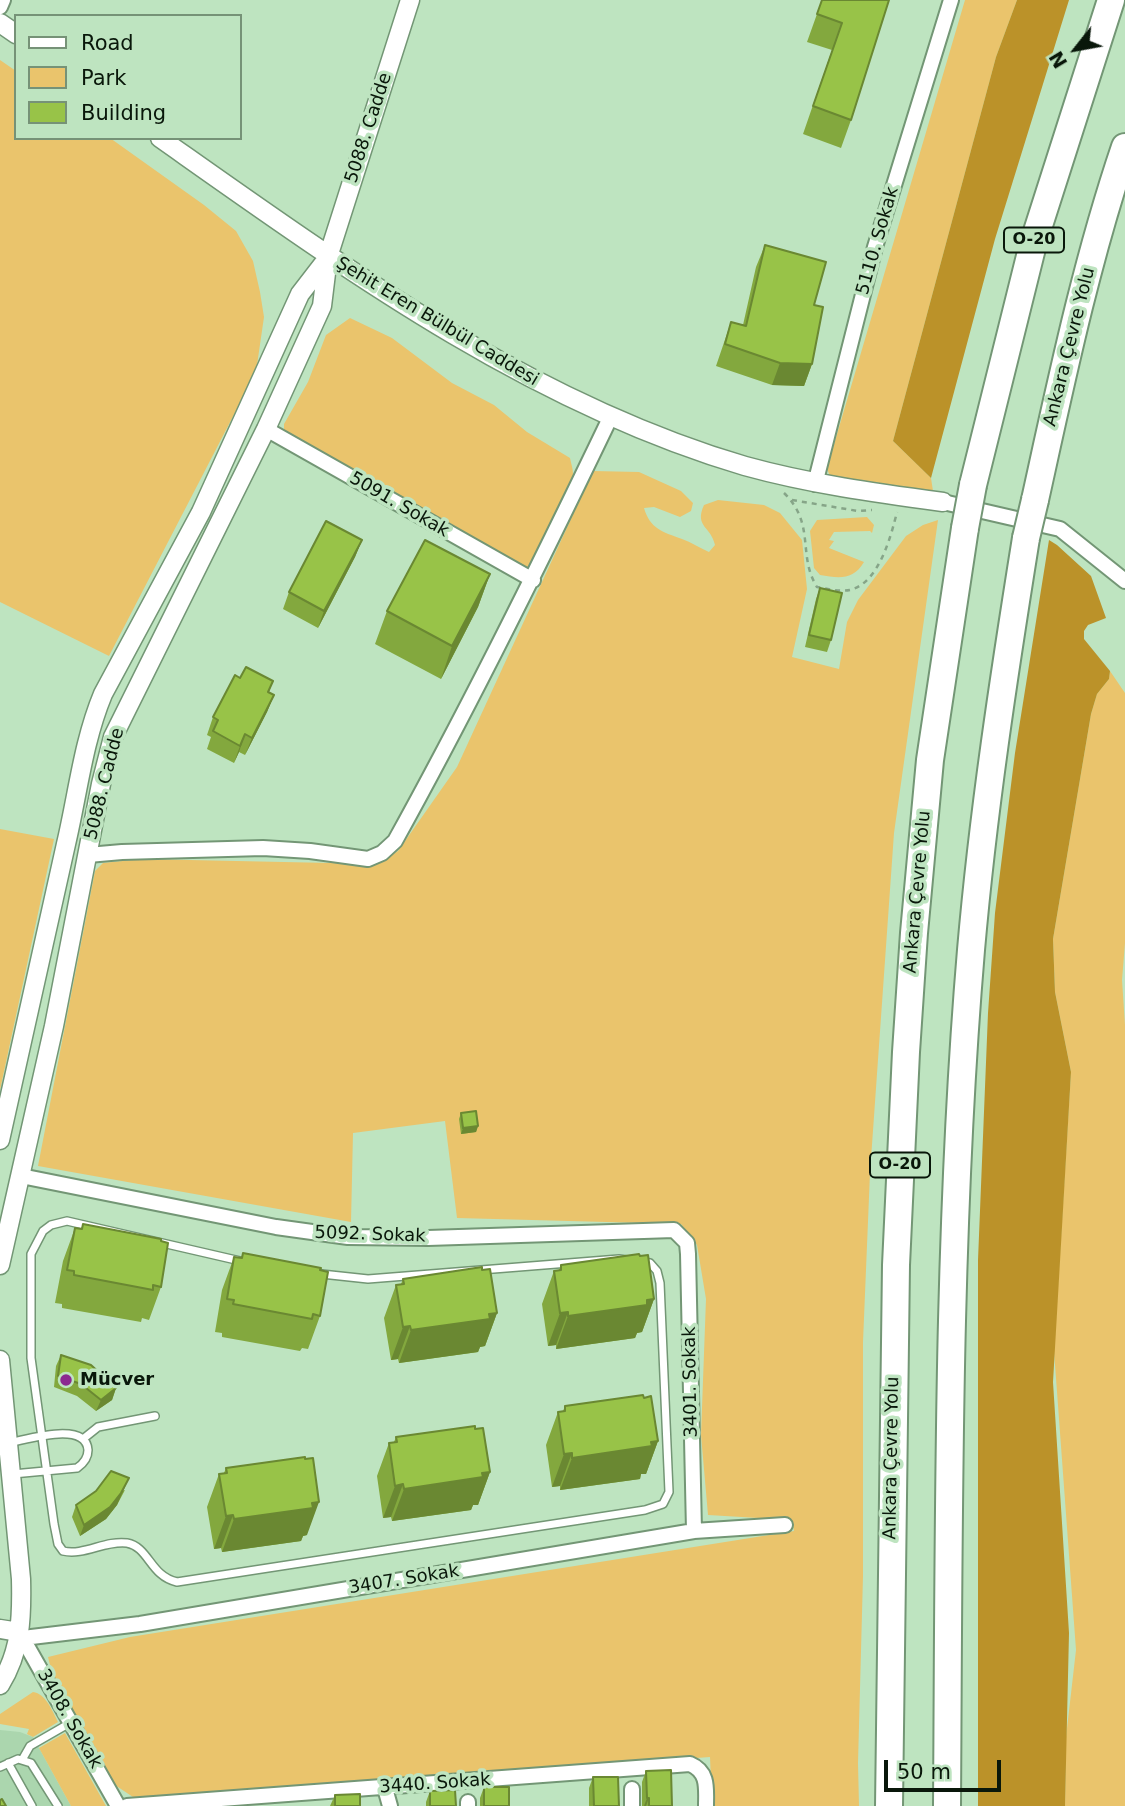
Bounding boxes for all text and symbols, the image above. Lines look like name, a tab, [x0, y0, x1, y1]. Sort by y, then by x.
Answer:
legend	[14, 14, 242, 140]
north arrow	[1041, 14, 1111, 84]
text: Road	[81, 31, 134, 55]
text: N	[1044, 47, 1072, 72]
text: Park	[81, 66, 126, 90]
street label: 5088. Cadde	[341, 70, 397, 186]
text: Building	[81, 101, 166, 125]
street label: 5110. Sokak	[852, 185, 904, 297]
road number: O-20	[1004, 228, 1064, 252]
street label: Şehit Eren Bülbül Caddesi	[332, 253, 542, 391]
street label: Ankara Çevre Yolu	[1040, 265, 1100, 429]
street label: 5091. Sokak	[345, 468, 453, 542]
street label: 5088. Cadde	[81, 726, 129, 842]
street label: Ankara Çevre Yolu	[900, 810, 936, 974]
road number: O-20	[870, 1152, 930, 1177]
street label: 5092. Sokak	[314, 1222, 426, 1248]
street label: 3401. Sokak	[679, 1326, 703, 1438]
place label: Mücver	[80, 1369, 154, 1391]
marker: Mücver	[58, 1372, 74, 1388]
street label: Ankara Çevre Yolu	[880, 1376, 904, 1540]
street label: 3407. Sokak	[347, 1561, 461, 1599]
street label: 3408. Sokak	[32, 1665, 106, 1773]
scale bar	[887, 1746, 1004, 1790]
text: 50 m	[897, 1760, 951, 1784]
street label: 3440. Sokak	[379, 1769, 491, 1799]

